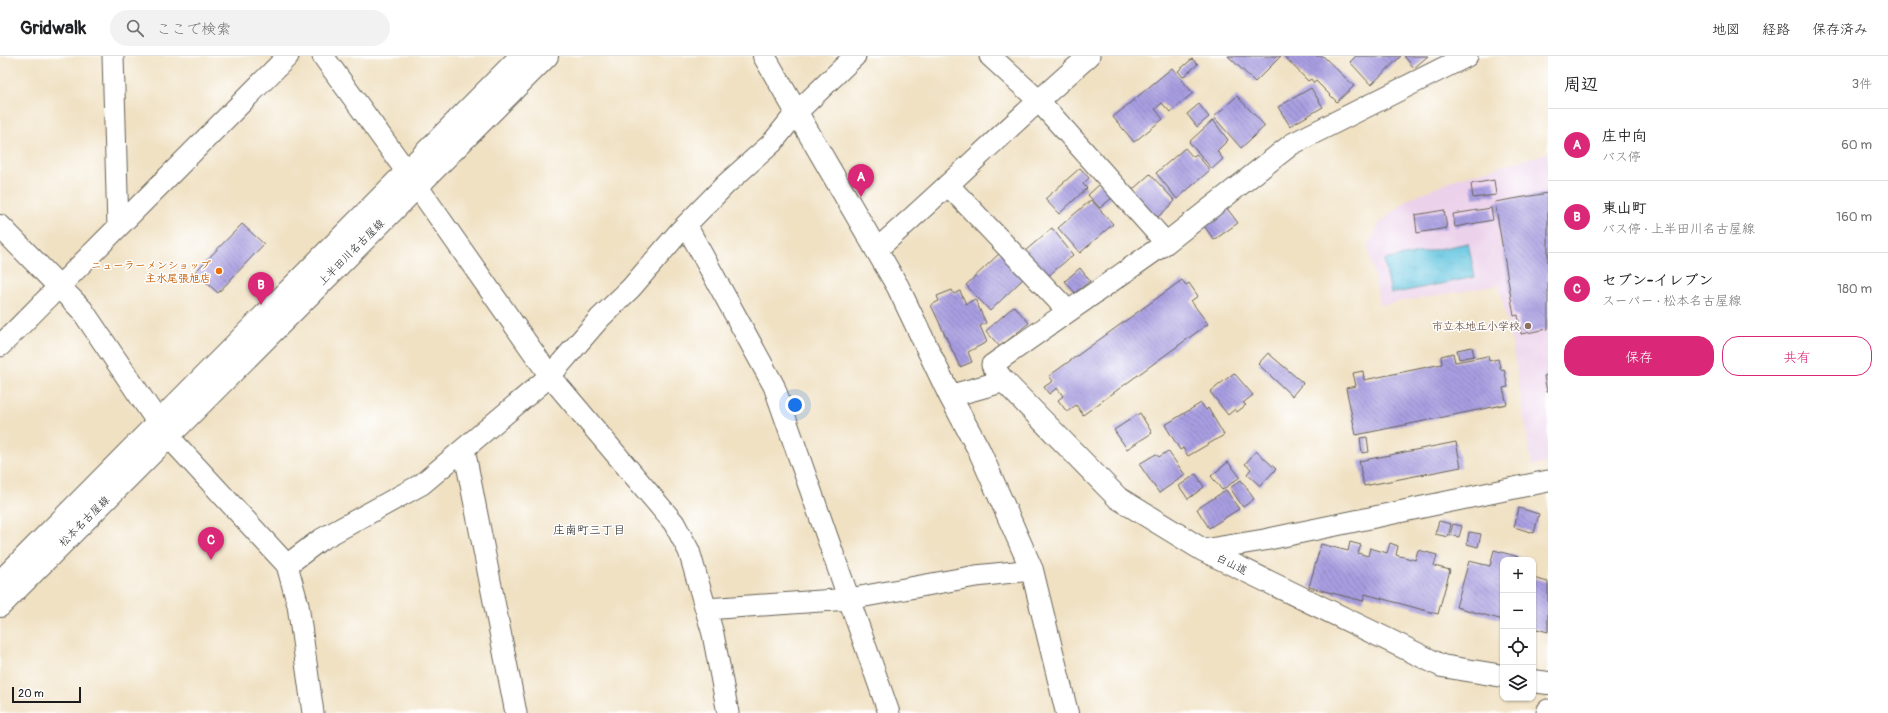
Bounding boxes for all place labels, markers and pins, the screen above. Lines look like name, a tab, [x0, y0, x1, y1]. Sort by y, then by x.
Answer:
pin: A	[848, 164, 874, 197]
place label: ニューラーメンショップ 主水尾張旭店	[91, 259, 211, 285]
marker: ニューラーメンショップ 主水尾張旭店	[214, 266, 224, 276]
pin: B	[248, 272, 274, 305]
place label: 市立本地丘小学校	[1432, 320, 1520, 333]
marker: 市立本地丘小学校	[1523, 321, 1533, 331]
pin: C	[198, 527, 224, 560]

